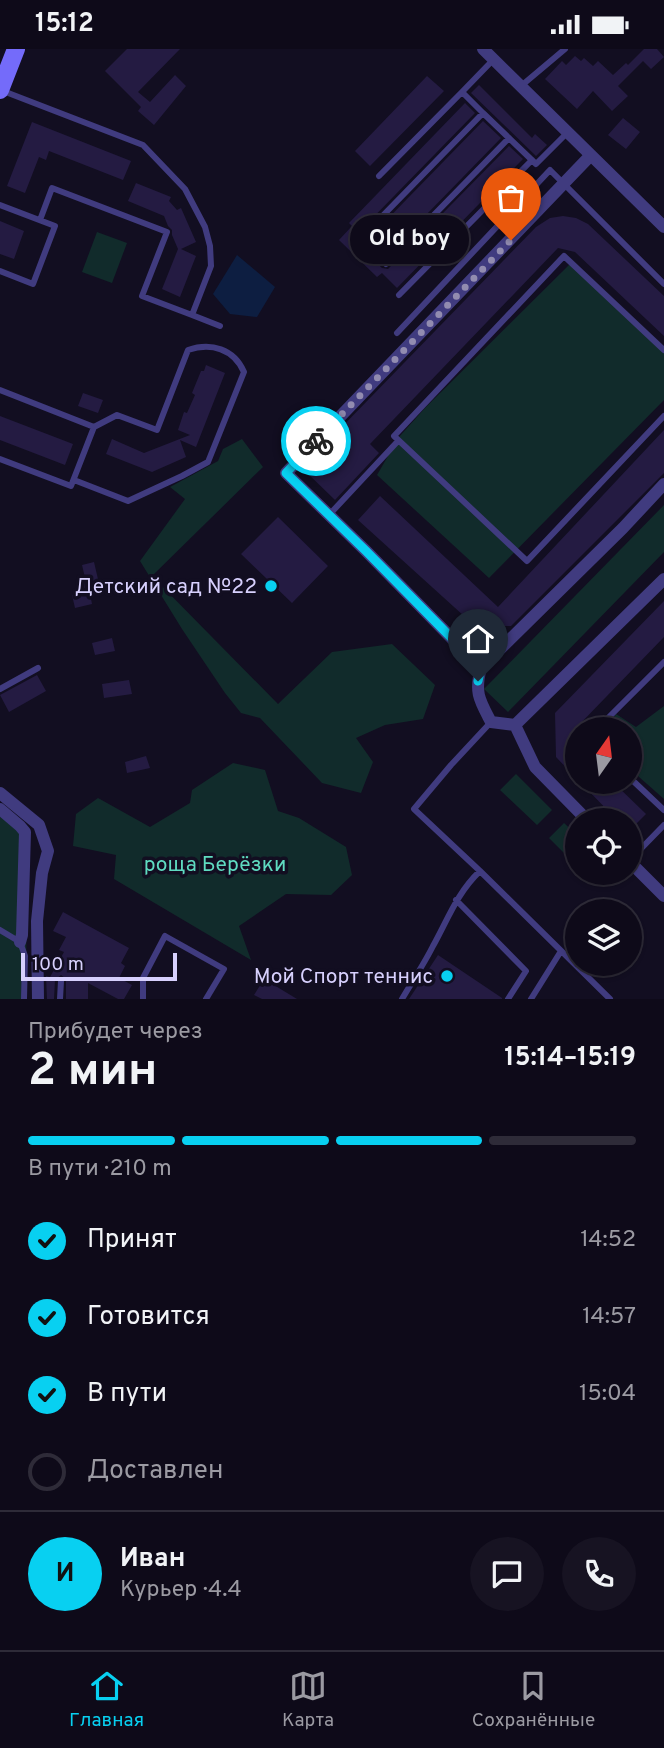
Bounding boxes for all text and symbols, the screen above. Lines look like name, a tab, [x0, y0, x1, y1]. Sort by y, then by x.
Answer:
text: 15:12	[35, 8, 94, 41]
pin	[481, 168, 541, 240]
icon: bag	[492, 179, 530, 217]
callout: Old boy	[350, 215, 469, 265]
text: Old boy	[369, 225, 450, 254]
courier	[281, 406, 351, 476]
icon: bike	[297, 422, 335, 460]
place label: Детский сад №22	[75, 574, 257, 601]
marker: Детский сад №22	[263, 578, 279, 594]
pin	[448, 609, 508, 681]
icon: home	[459, 620, 497, 658]
north arrow	[565, 717, 642, 795]
map controls	[565, 717, 642, 976]
button: locate	[565, 808, 642, 885]
park label: роща Берёзки	[144, 852, 286, 879]
button: layers	[565, 899, 642, 976]
scale bar	[21, 950, 177, 982]
text: 100 m	[32, 953, 84, 977]
place label: Мой Спорт теннис	[254, 964, 433, 991]
marker: Мой Спорт теннис	[439, 968, 455, 984]
text: Прибудет через	[28, 1018, 203, 1047]
text: 15:14–15:19	[504, 1042, 636, 1075]
text: 2 мин	[28, 1043, 157, 1102]
text: В пути · 210 m	[28, 1155, 172, 1184]
icon: check	[28, 1222, 66, 1260]
text: Принят	[87, 1224, 177, 1257]
text: 14:52	[580, 1226, 636, 1255]
icon: check	[28, 1299, 66, 1337]
text: Готовится	[87, 1301, 210, 1334]
text: 14:57	[582, 1303, 636, 1332]
icon: check	[28, 1376, 66, 1414]
text: В пути	[87, 1378, 167, 1411]
text: 15:04	[579, 1380, 636, 1409]
text: Доставлен	[87, 1455, 223, 1488]
button: chat	[470, 1537, 544, 1611]
button: phone	[562, 1537, 636, 1611]
text: Иван	[120, 1543, 185, 1576]
text: И	[56, 1558, 74, 1591]
text: Курьер · 4.4	[120, 1576, 242, 1605]
tab: Главная	[69, 1667, 144, 1733]
tab: Карта	[282, 1667, 334, 1733]
tab: Сохранённые	[472, 1667, 595, 1733]

